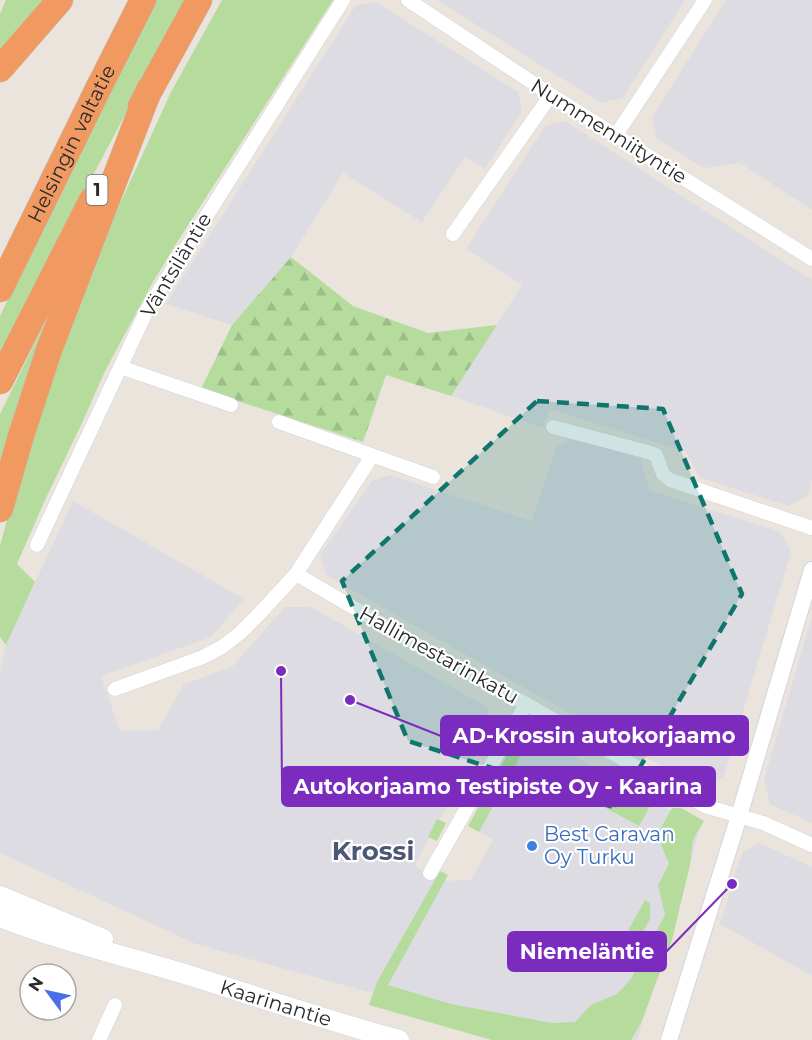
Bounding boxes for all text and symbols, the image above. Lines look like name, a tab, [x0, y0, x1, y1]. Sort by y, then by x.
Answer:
street label: Helsingin valtatie	[22, 61, 120, 226]
street label: Nummenniityntie	[527, 73, 691, 189]
road number: 1	[86, 175, 108, 205]
street label: Väntsiläntie	[135, 208, 217, 322]
street label: Hallimestarinkatu	[355, 601, 523, 709]
callout: AD-Krossin autokorjaamo	[441, 716, 748, 755]
text: AD-Krossin autokorjaamo	[452, 723, 736, 748]
callout: Autokorjaamo Testipiste Oy - Kaarina	[282, 767, 715, 806]
text: Autokorjaamo Testipiste Oy - Kaarina	[293, 774, 702, 799]
place label: Best Caravan Oy Turku	[544, 822, 675, 869]
district label: Krossi	[332, 835, 414, 867]
marker: Best Caravan Oy Turku	[525, 839, 539, 853]
callout: Niemeläntie	[508, 932, 666, 971]
text: Niemeläntie	[520, 939, 654, 964]
north arrow	[18, 962, 78, 1022]
text: N	[24, 974, 47, 995]
street label: Kaarinantie	[217, 975, 335, 1031]

